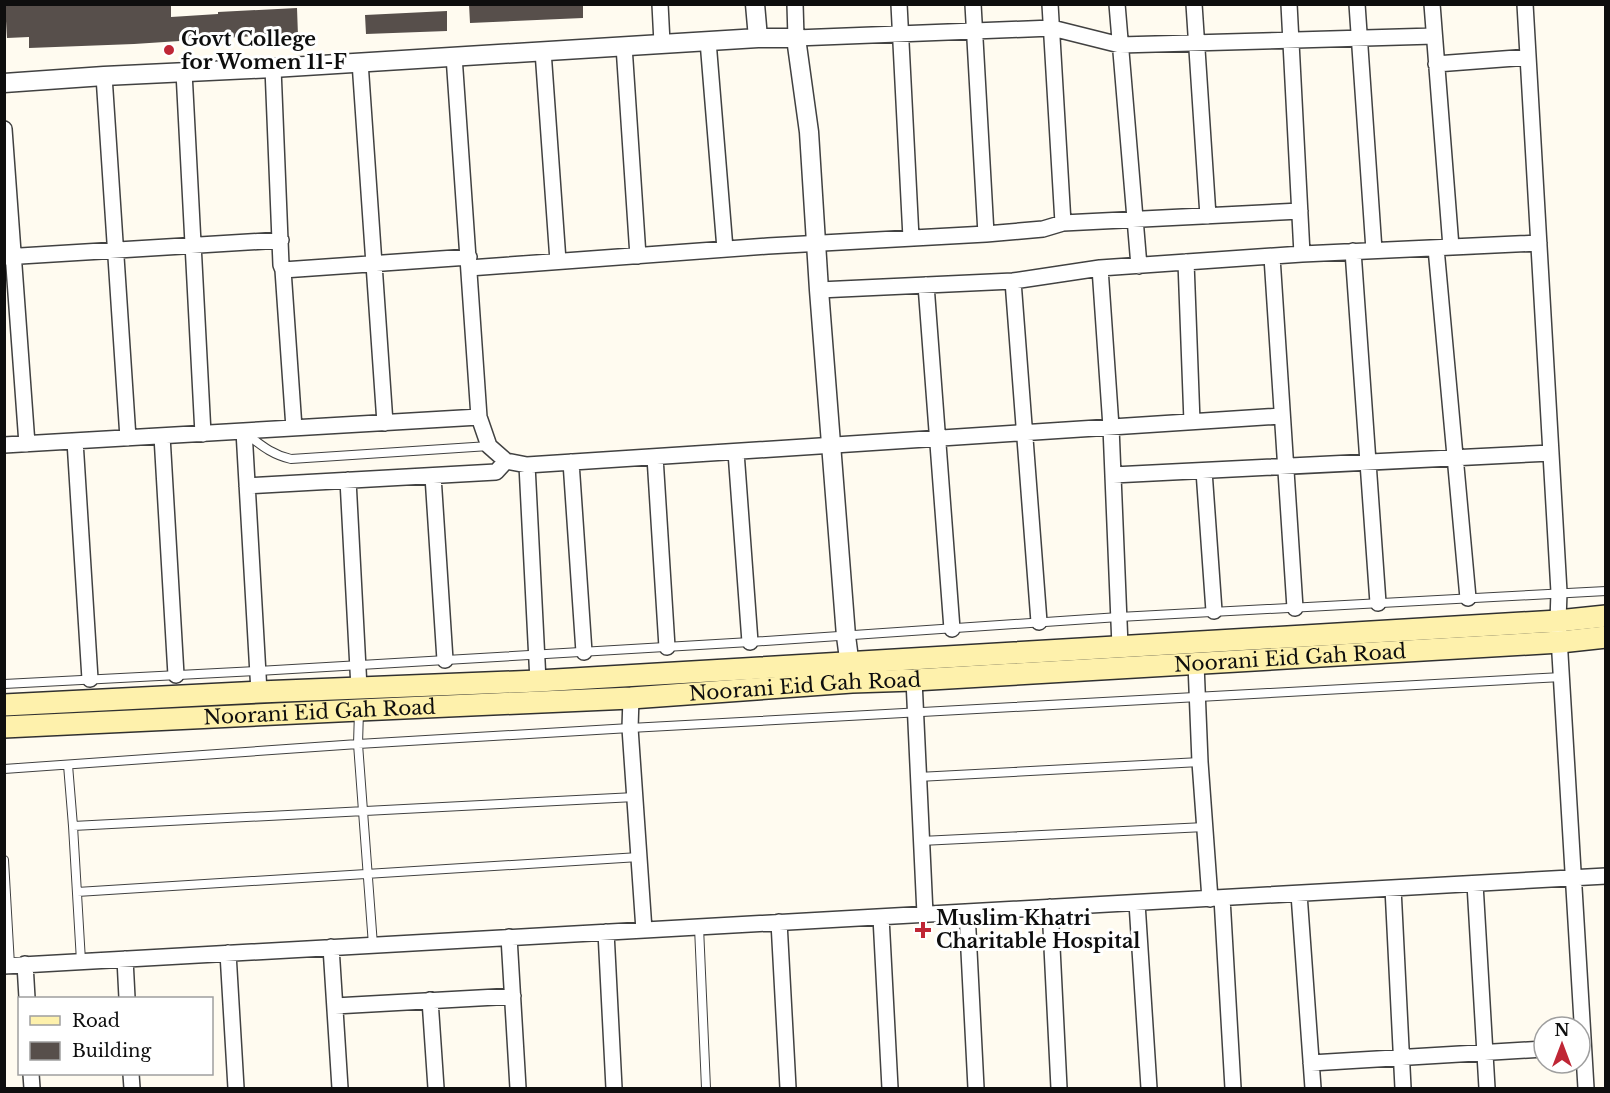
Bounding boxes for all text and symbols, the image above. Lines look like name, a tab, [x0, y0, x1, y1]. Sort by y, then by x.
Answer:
place label: Govt College for Women 11-F	[181, 27, 347, 74]
marker: Govt College for Women 11-F	[162, 43, 176, 57]
street label: Noorani Eid Gah Road	[1173, 639, 1407, 677]
street label: Noorani Eid Gah Road	[688, 668, 922, 706]
street label: Noorani Eid Gah Road	[203, 695, 436, 729]
place label: Muslim Khatri Charitable Hospital	[936, 906, 1140, 953]
marker: Muslim Khatri Charitable Hospital	[914, 921, 932, 939]
legend	[18, 997, 213, 1075]
text: Road	[72, 1010, 120, 1032]
north arrow	[1532, 1015, 1592, 1075]
text: N	[1554, 1020, 1570, 1040]
text: Building	[72, 1040, 151, 1062]

